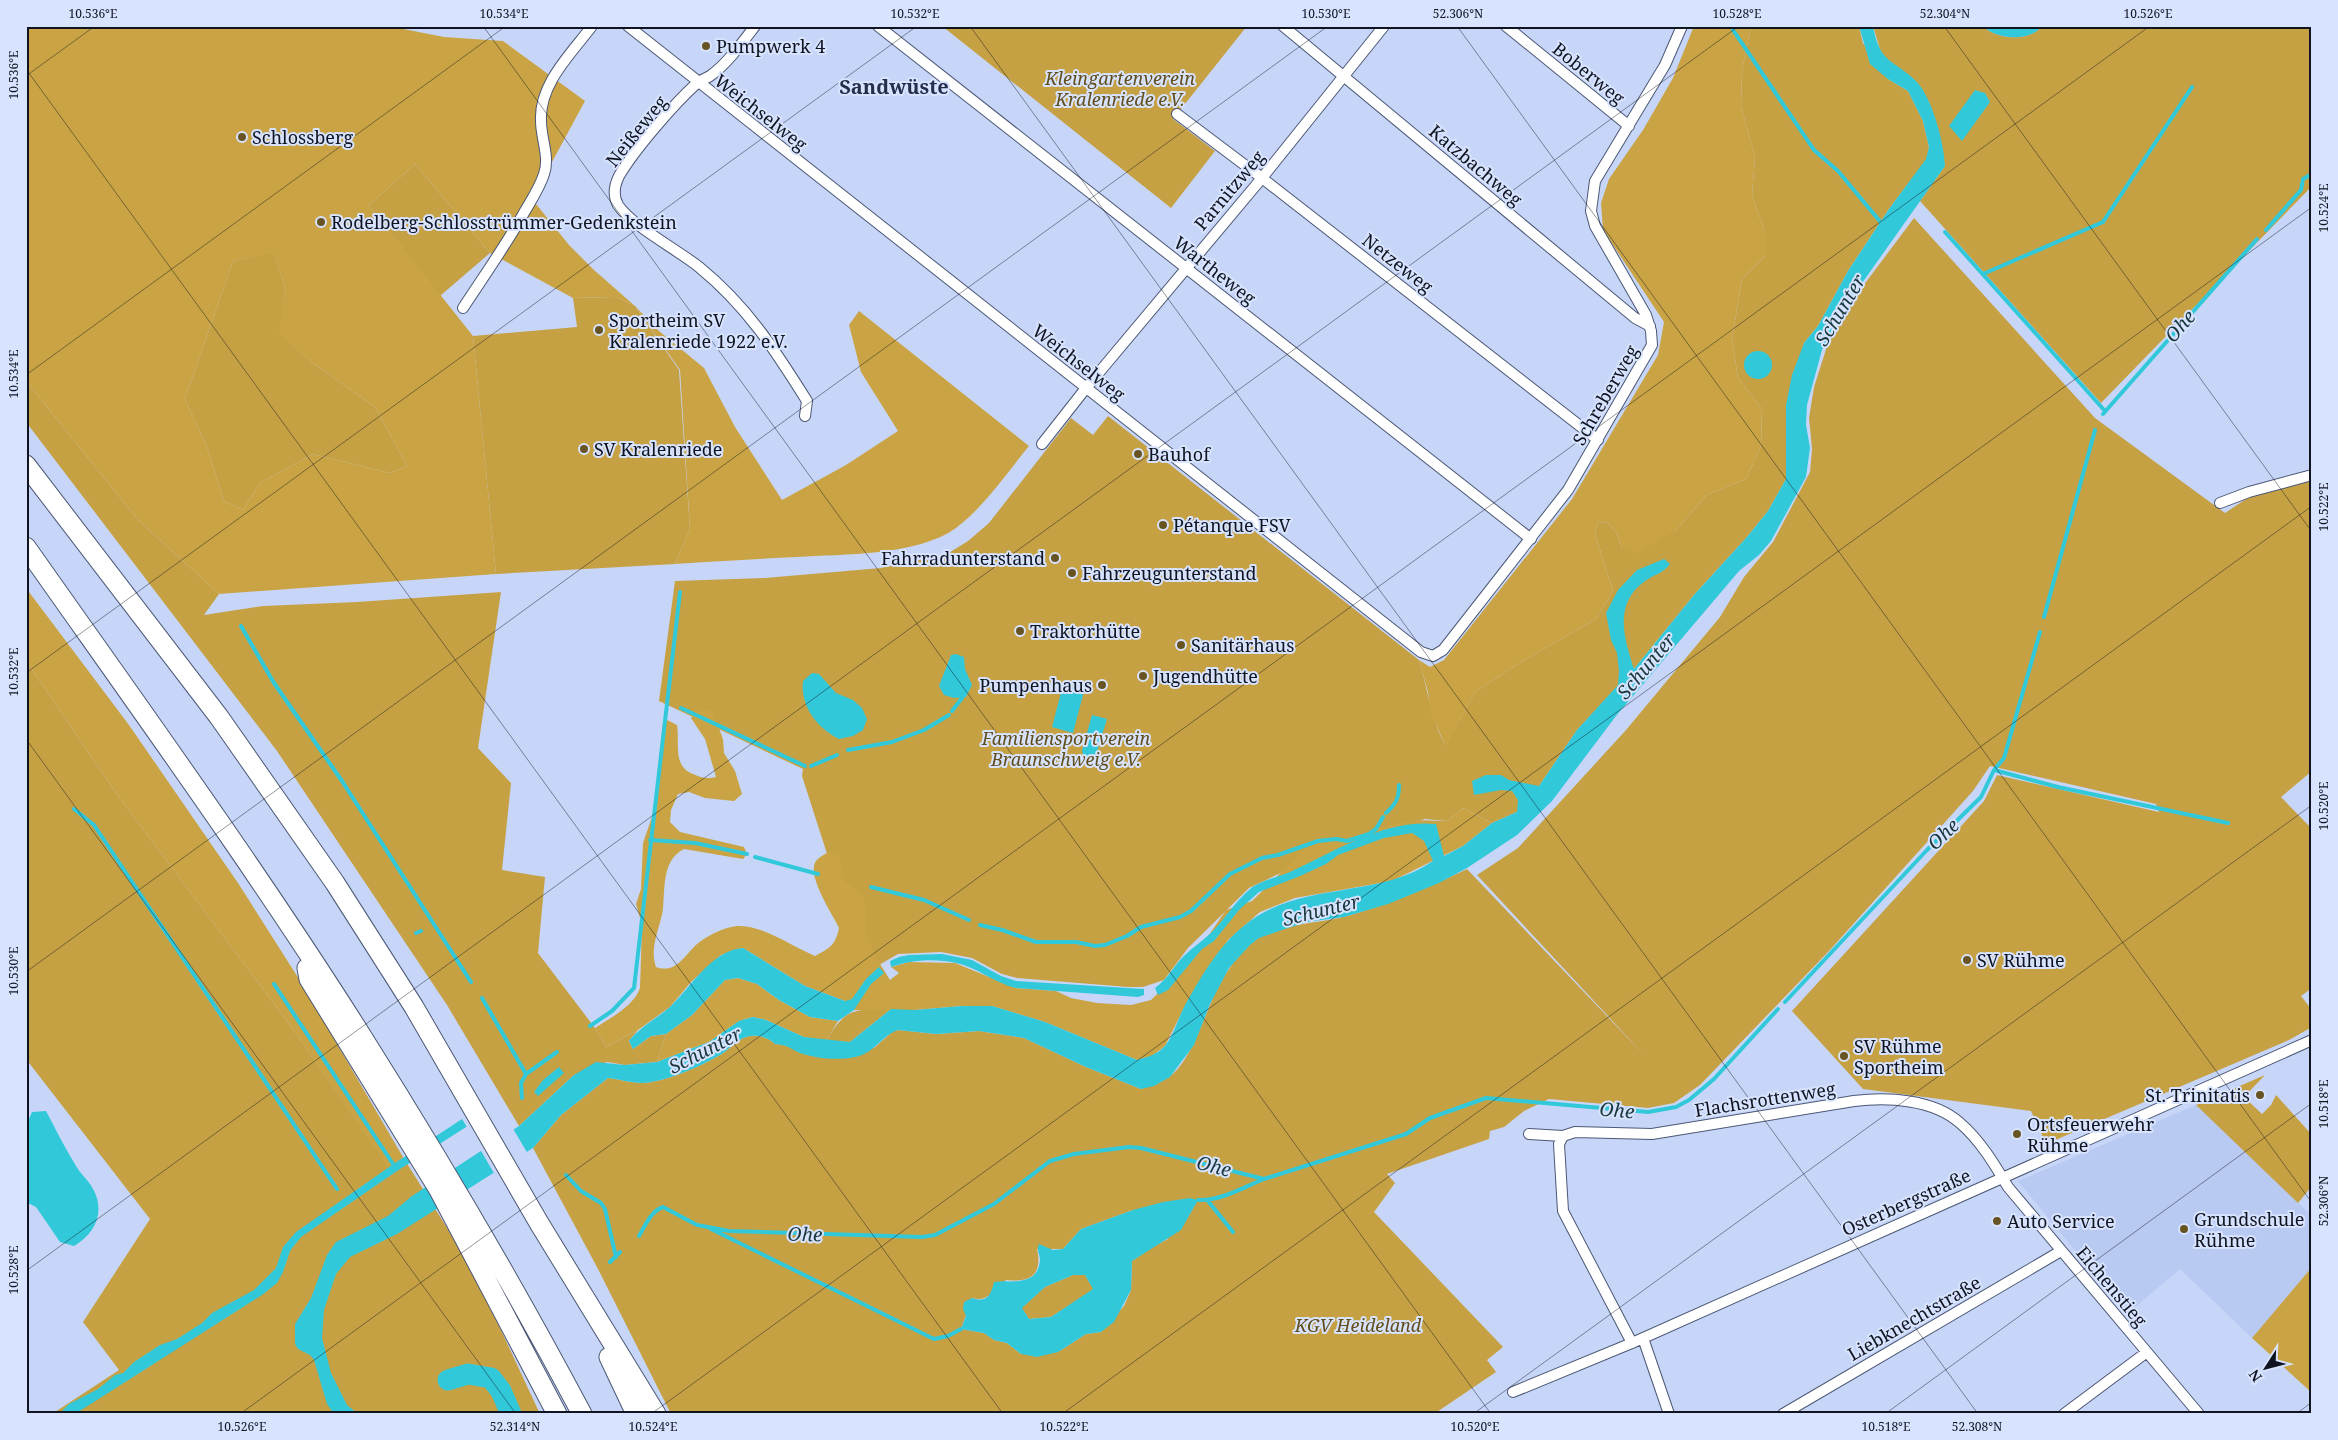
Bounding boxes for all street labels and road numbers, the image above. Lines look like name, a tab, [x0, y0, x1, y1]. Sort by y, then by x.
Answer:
street label: Boberweg	[1548, 37, 1630, 110]
street label: Weichselweg	[710, 68, 813, 156]
street label: Neißeweg	[600, 90, 672, 172]
street label: Katzbachweg	[1424, 119, 1528, 211]
street label: Parnitzweg	[1189, 145, 1270, 235]
street label: Netzeweg	[1358, 228, 1438, 298]
street label: Wartheweg	[1169, 230, 1261, 310]
street label: Weichselweg	[1028, 318, 1131, 406]
street label: Schreberweg	[1567, 340, 1644, 450]
street label: Flachsrottenweg	[1693, 1076, 1837, 1122]
street label: Osterbergstraße	[1838, 1163, 1974, 1241]
street label: Eichenstieg	[2071, 1241, 2153, 1332]
street label: Liebknechtstraße	[1843, 1270, 1985, 1366]

